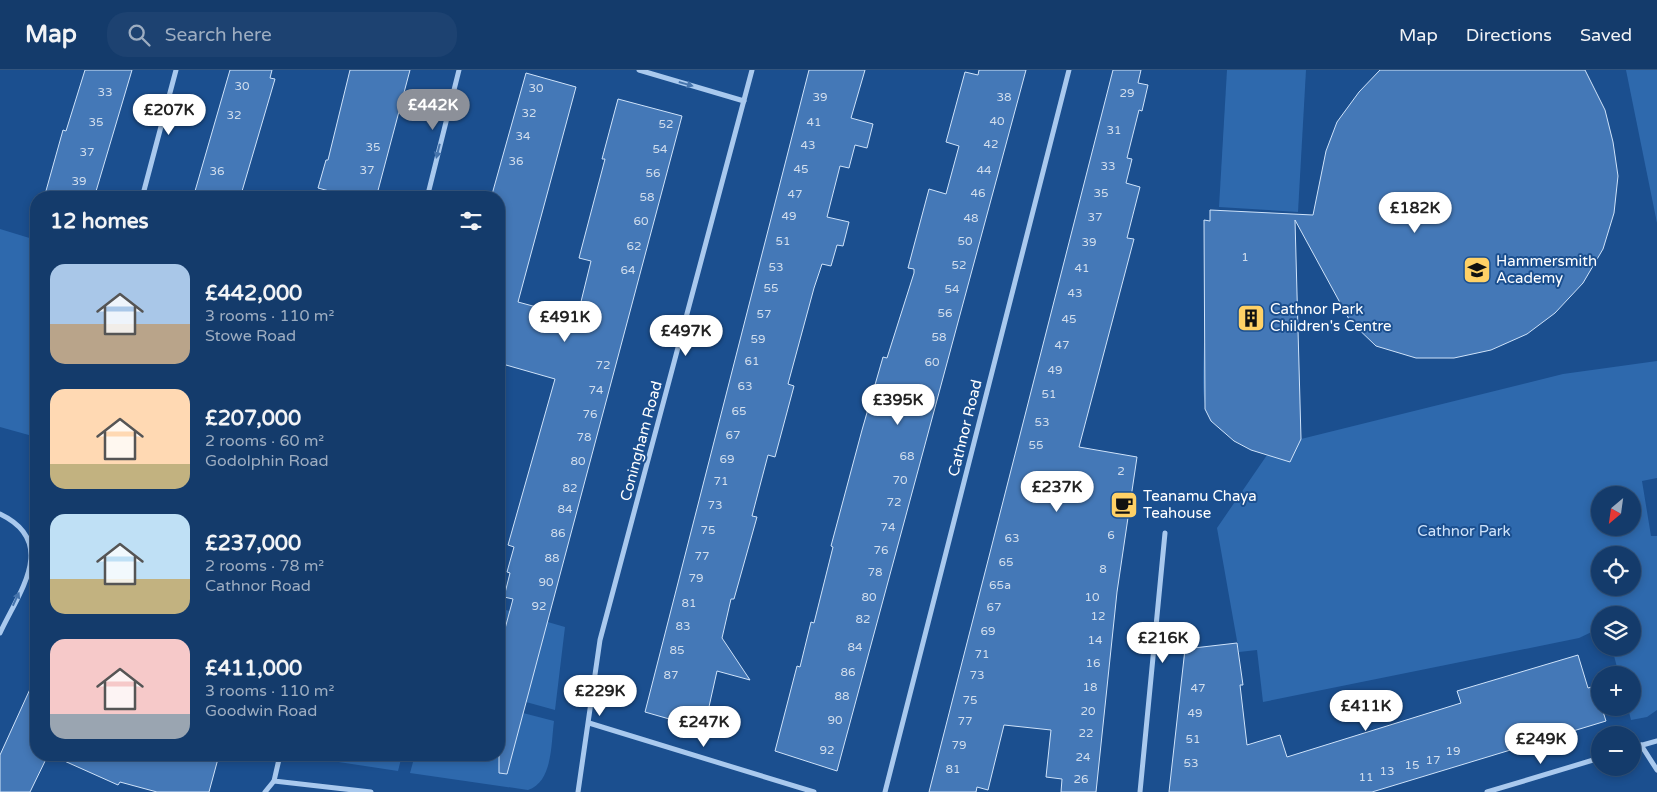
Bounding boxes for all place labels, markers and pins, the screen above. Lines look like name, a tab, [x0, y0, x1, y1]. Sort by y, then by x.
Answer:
pin: £442K	[398, 88, 468, 131]
pin: £207K	[134, 93, 204, 136]
pin: £182K	[1380, 191, 1450, 234]
place label: Hammersmith Academy	[1496, 252, 1597, 287]
school or university icon: Hammersmith Academy	[1462, 255, 1492, 285]
pin: £491K	[530, 300, 600, 343]
place label: Cathnor Park Children's Centre	[1270, 300, 1391, 335]
building icon: Cathnor Park Children's Centre	[1236, 303, 1266, 333]
pin: £497K	[651, 314, 721, 357]
pin: £395K	[863, 384, 933, 426]
pin: £237K	[1022, 470, 1092, 513]
place label: Teanamu Chaya Teahouse	[1143, 487, 1257, 522]
cafe icon: Teanamu Chaya Teahouse	[1109, 490, 1139, 520]
pin: £216K	[1128, 622, 1198, 664]
pin: £229K	[565, 674, 635, 717]
pin: £411K	[1331, 690, 1401, 732]
pin: £247K	[669, 706, 739, 748]
pin: £249K	[1506, 722, 1576, 765]

